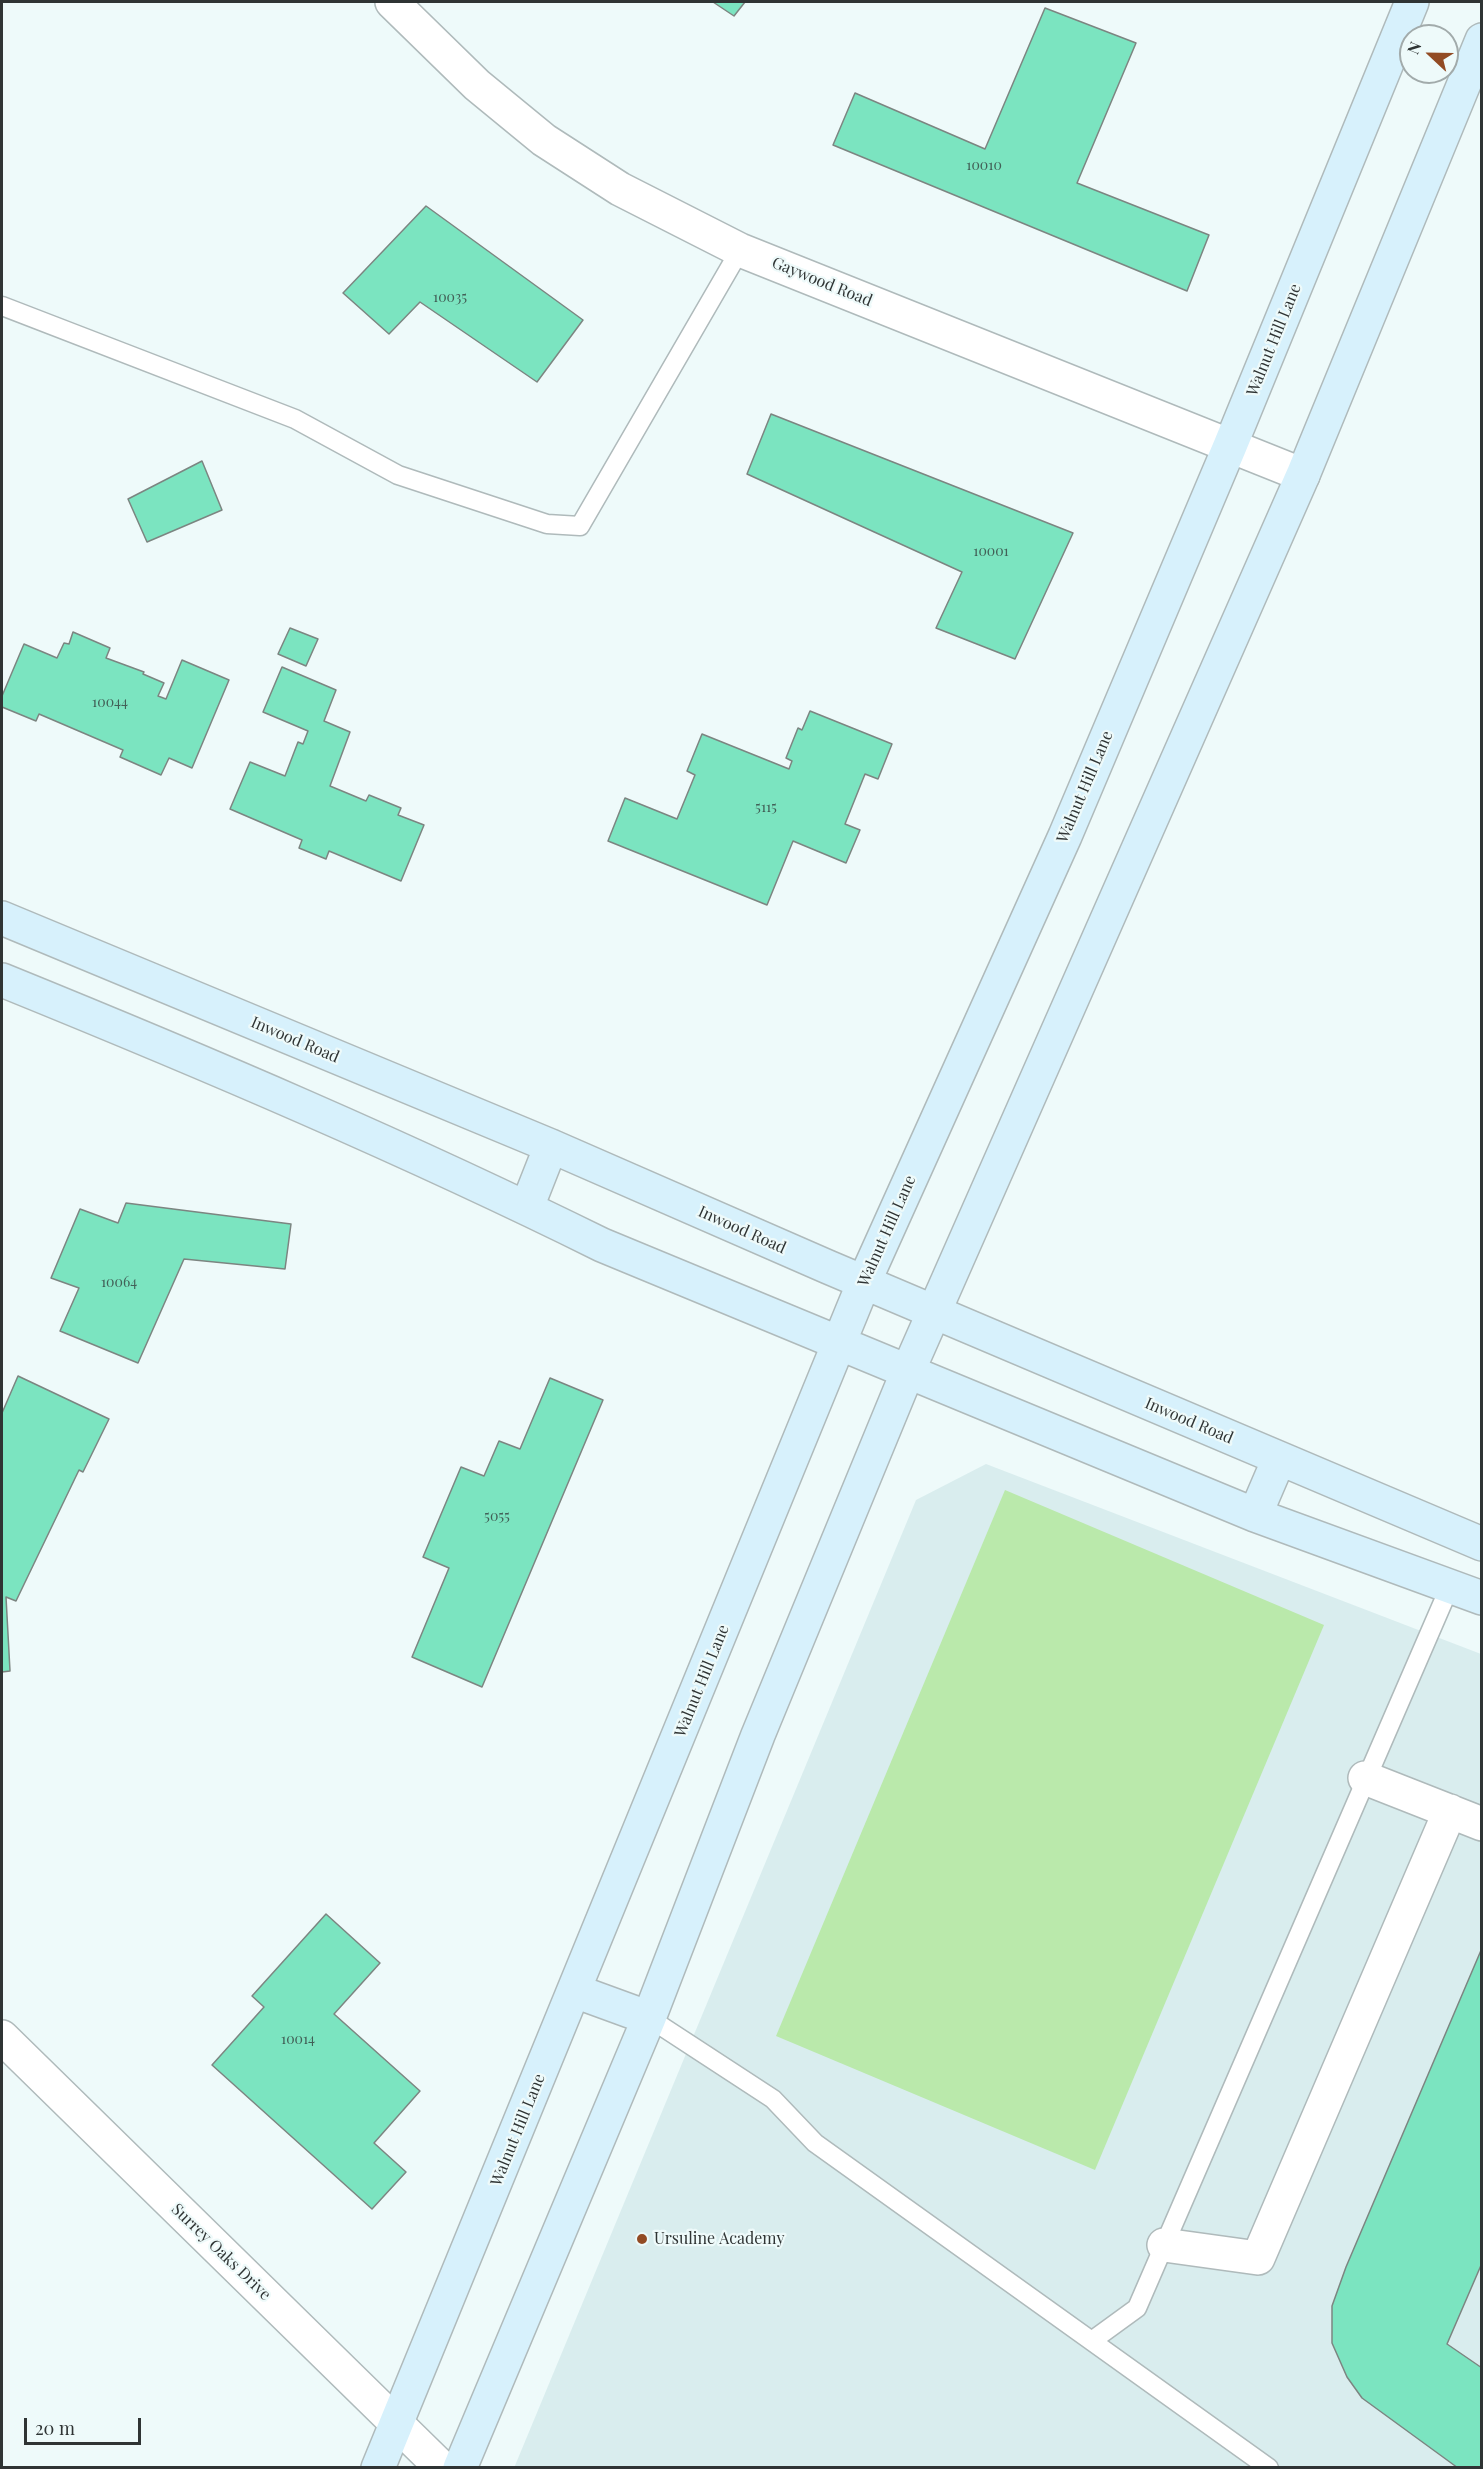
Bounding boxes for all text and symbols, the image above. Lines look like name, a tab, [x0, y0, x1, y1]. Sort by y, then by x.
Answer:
north arrow	[1399, 24, 1459, 84]
text: N	[1402, 39, 1426, 57]
house number: 10010	[966, 158, 1002, 174]
street label: Gaywood Road	[769, 253, 875, 311]
street label: Walnut Hill Lane	[1243, 281, 1305, 399]
house number: 10035	[433, 290, 467, 306]
house number: 10001	[973, 544, 1009, 560]
house number: 10044	[92, 695, 128, 711]
street label: Walnut Hill Lane	[1053, 728, 1117, 846]
house number: 5115	[755, 800, 777, 816]
street label: Inwood Road	[248, 1013, 342, 1067]
street label: Walnut Hill Lane	[854, 1172, 920, 1290]
street label: Inwood Road	[695, 1202, 789, 1258]
house number: 10064	[101, 1275, 137, 1291]
street label: Inwood Road	[1142, 1394, 1236, 1448]
house number: 5055	[484, 1509, 510, 1525]
street label: Walnut Hill Lane	[671, 1622, 733, 1740]
house number: 10014	[281, 2032, 315, 2048]
street label: Walnut Hill Lane	[487, 2071, 549, 2189]
street label: Surrey Oaks Drive	[167, 2200, 275, 2304]
place label: Ursuline Academy	[654, 2229, 784, 2249]
marker: Ursuline Academy	[635, 2232, 649, 2246]
scale bar	[27, 2406, 144, 2444]
text: 20 m	[35, 2416, 75, 2440]

